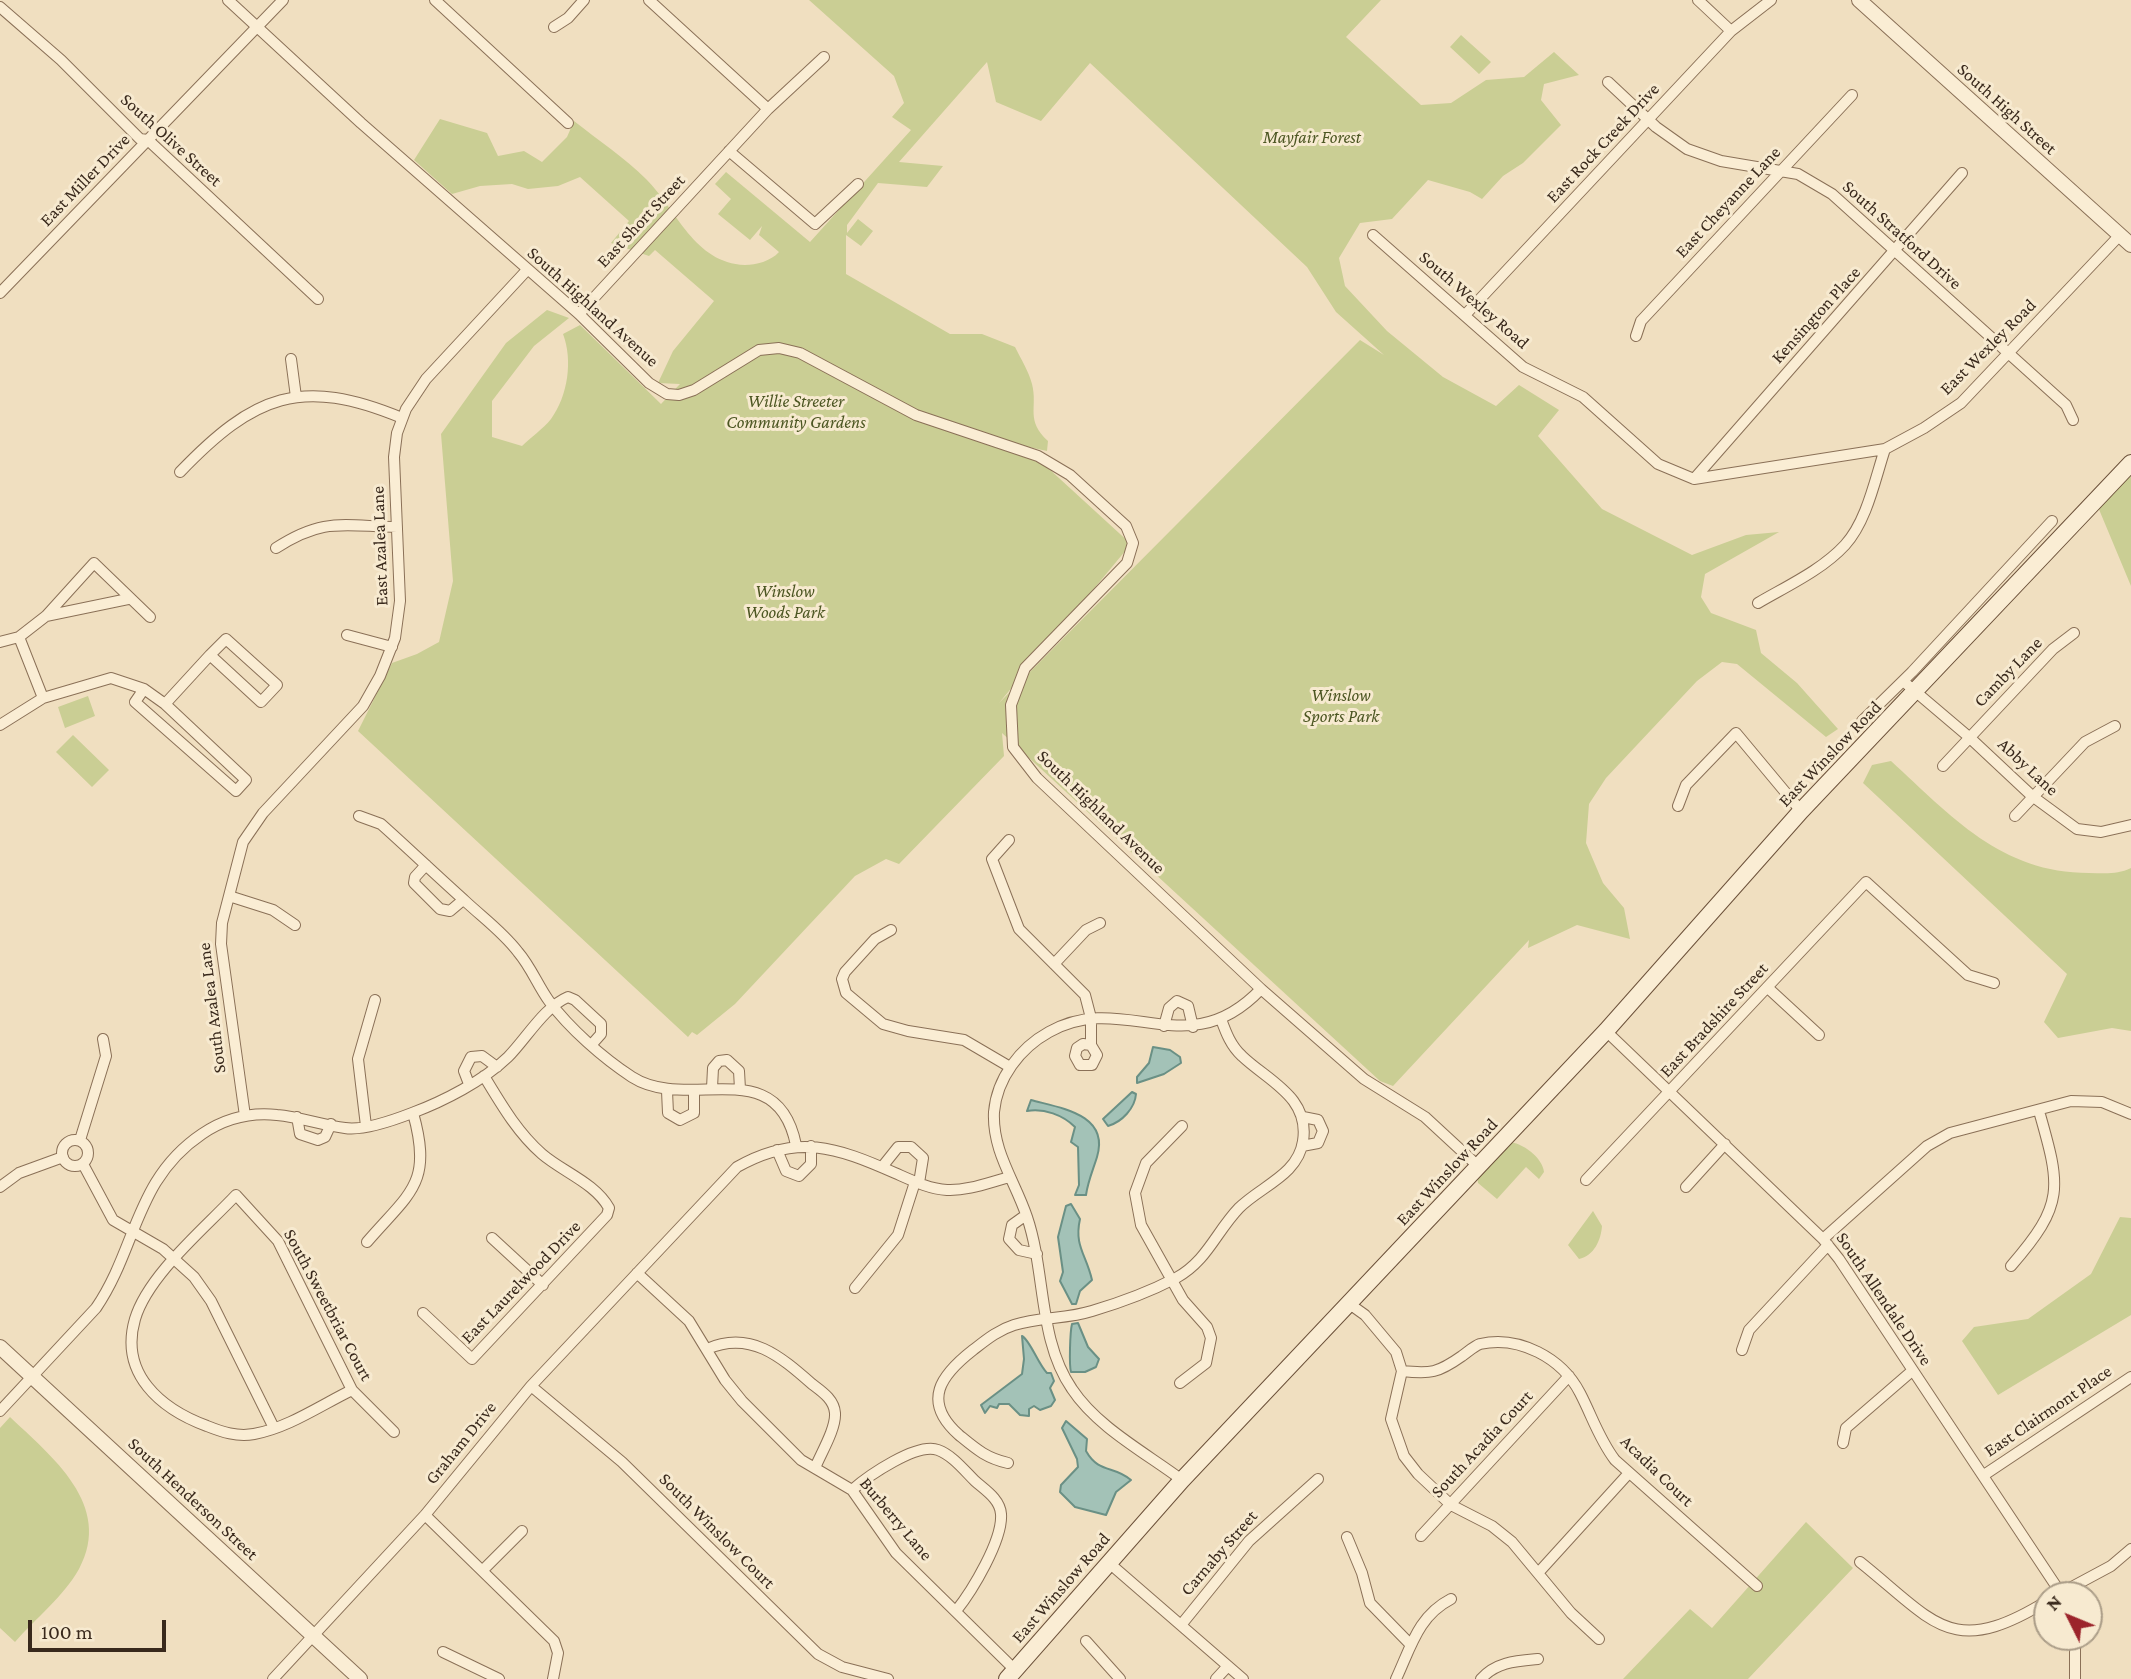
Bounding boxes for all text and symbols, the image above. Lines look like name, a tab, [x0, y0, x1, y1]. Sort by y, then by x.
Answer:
street label: South High Street	[1953, 59, 2061, 159]
street label: East Rock Creek Drive	[1542, 79, 1664, 207]
street label: South Olive Street	[116, 89, 226, 191]
park label: Mayfair Forest	[1263, 126, 1361, 148]
street label: East Miller Drive	[35, 129, 135, 231]
street label: East Cheyanne Lane	[1671, 142, 1785, 262]
street label: East Short Street	[592, 170, 690, 272]
street label: South Stratford Drive	[1838, 176, 1966, 294]
street label: South Highland Avenue	[523, 242, 663, 372]
street label: South Wexley Road	[1415, 246, 1533, 354]
street label: Kensington Place	[1767, 262, 1865, 368]
street label: East Wexley Road	[1935, 294, 2041, 400]
park label: Willie Streeter Community Gardens	[726, 390, 866, 432]
street label: East Azalea Lane	[367, 486, 393, 606]
park label: Winslow Woods Park	[745, 580, 825, 622]
street label: Camby Lane	[1969, 632, 2047, 712]
park label: Winslow Sports Park	[1303, 684, 1379, 726]
street label: East Winslow Road	[1774, 697, 1886, 811]
street label: Abby Lane	[1993, 733, 2063, 801]
street label: South Highland Avenue	[1033, 745, 1169, 879]
street label: South Azalea Lane	[193, 942, 231, 1074]
street label: East Bradshire Street	[1655, 958, 1773, 1082]
street label: East Winslow Road	[1392, 1114, 1502, 1230]
street label: East Laurelwood Drive	[457, 1216, 585, 1348]
street label: South Sweetbriar Court	[279, 1225, 377, 1385]
street label: South Allendale Drive	[1831, 1228, 1937, 1370]
street label: East Clairmont Place	[1980, 1360, 2116, 1462]
street label: South Acadia Court	[1427, 1386, 1537, 1502]
street label: Graham Drive	[421, 1397, 501, 1489]
street label: Acadia Court	[1616, 1431, 1698, 1511]
street label: South Henderson Street	[123, 1433, 263, 1565]
street label: South Winslow Court	[654, 1468, 780, 1594]
street label: Burberry Lane	[855, 1473, 937, 1565]
street label: Carnaby Street	[1176, 1506, 1262, 1600]
street label: East Winslow Road	[1007, 1528, 1115, 1648]
north arrow	[2033, 1581, 2103, 1651]
text: N	[2042, 1591, 2066, 1615]
scale bar	[32, 1606, 170, 1650]
text: 100 m	[41, 1620, 93, 1644]

